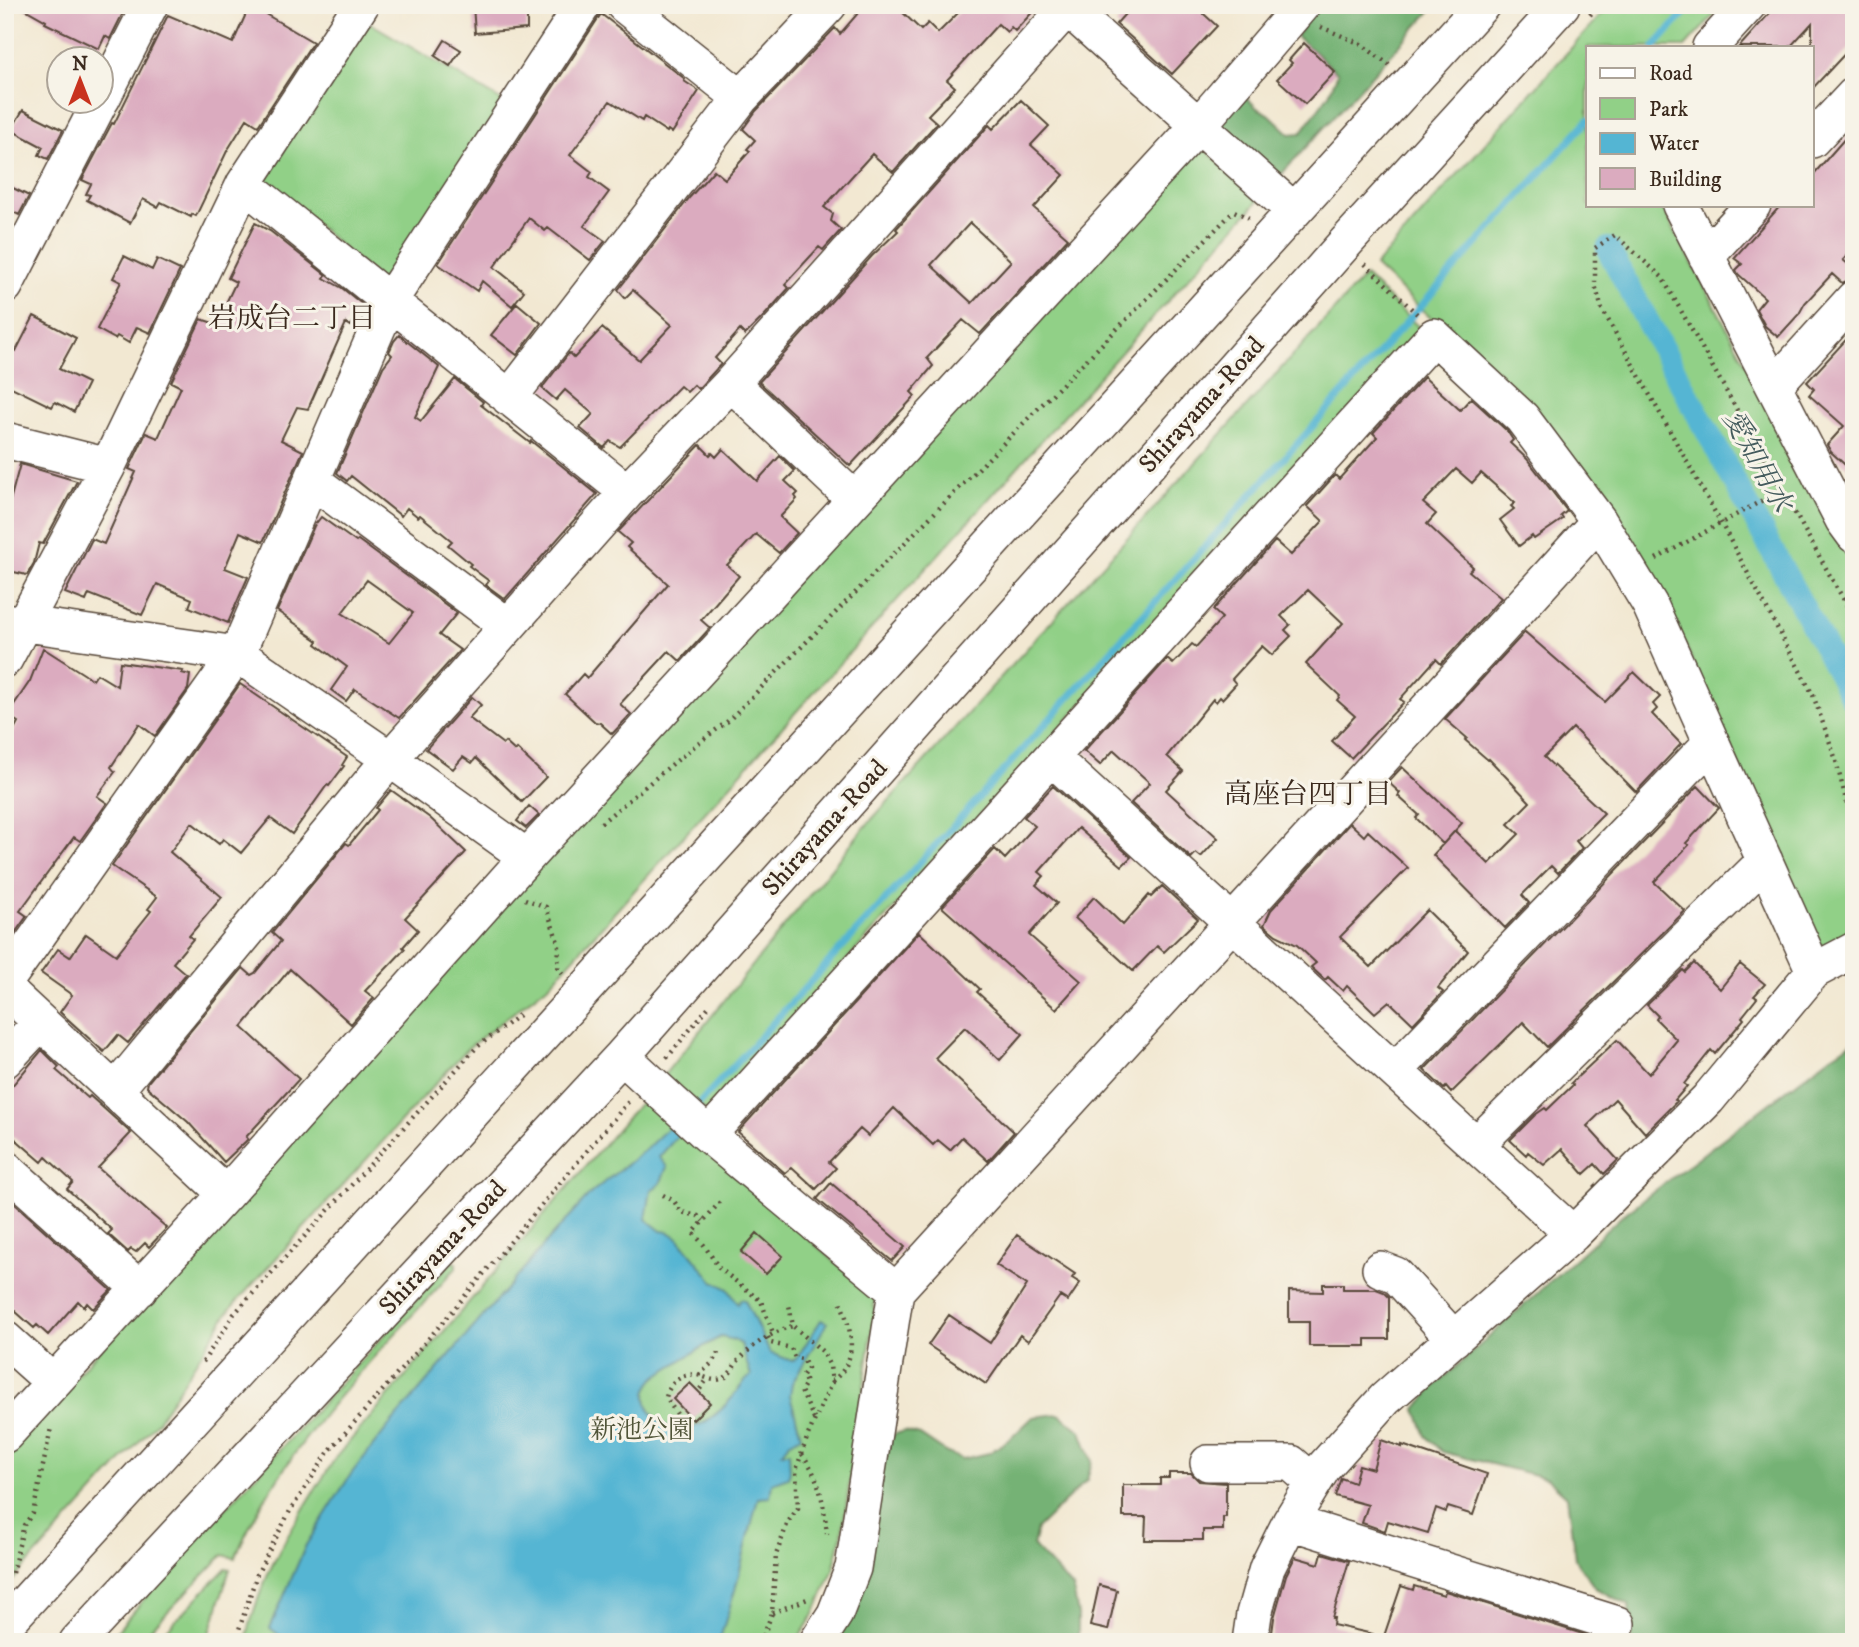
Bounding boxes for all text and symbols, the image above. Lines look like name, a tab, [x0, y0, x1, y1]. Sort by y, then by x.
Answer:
north arrow	[46, 46, 116, 116]
legend	[1586, 46, 1814, 206]
text: N	[72, 53, 88, 76]
text: Road	[1649, 61, 1693, 87]
text: Park	[1649, 97, 1689, 123]
text: Water	[1648, 131, 1699, 157]
text: Building	[1649, 167, 1722, 193]
district label: 岩成台二丁目	[208, 301, 376, 336]
street label: Shirayama-Road	[1132, 330, 1272, 480]
water label: 愛知用水	[1715, 404, 1801, 521]
street label: Shirayama-Road	[755, 753, 895, 903]
district label: 高座台四丁目	[1224, 777, 1392, 812]
street label: Shirayama-Road	[372, 1174, 514, 1322]
park label: 新池公園	[590, 1414, 694, 1447]

